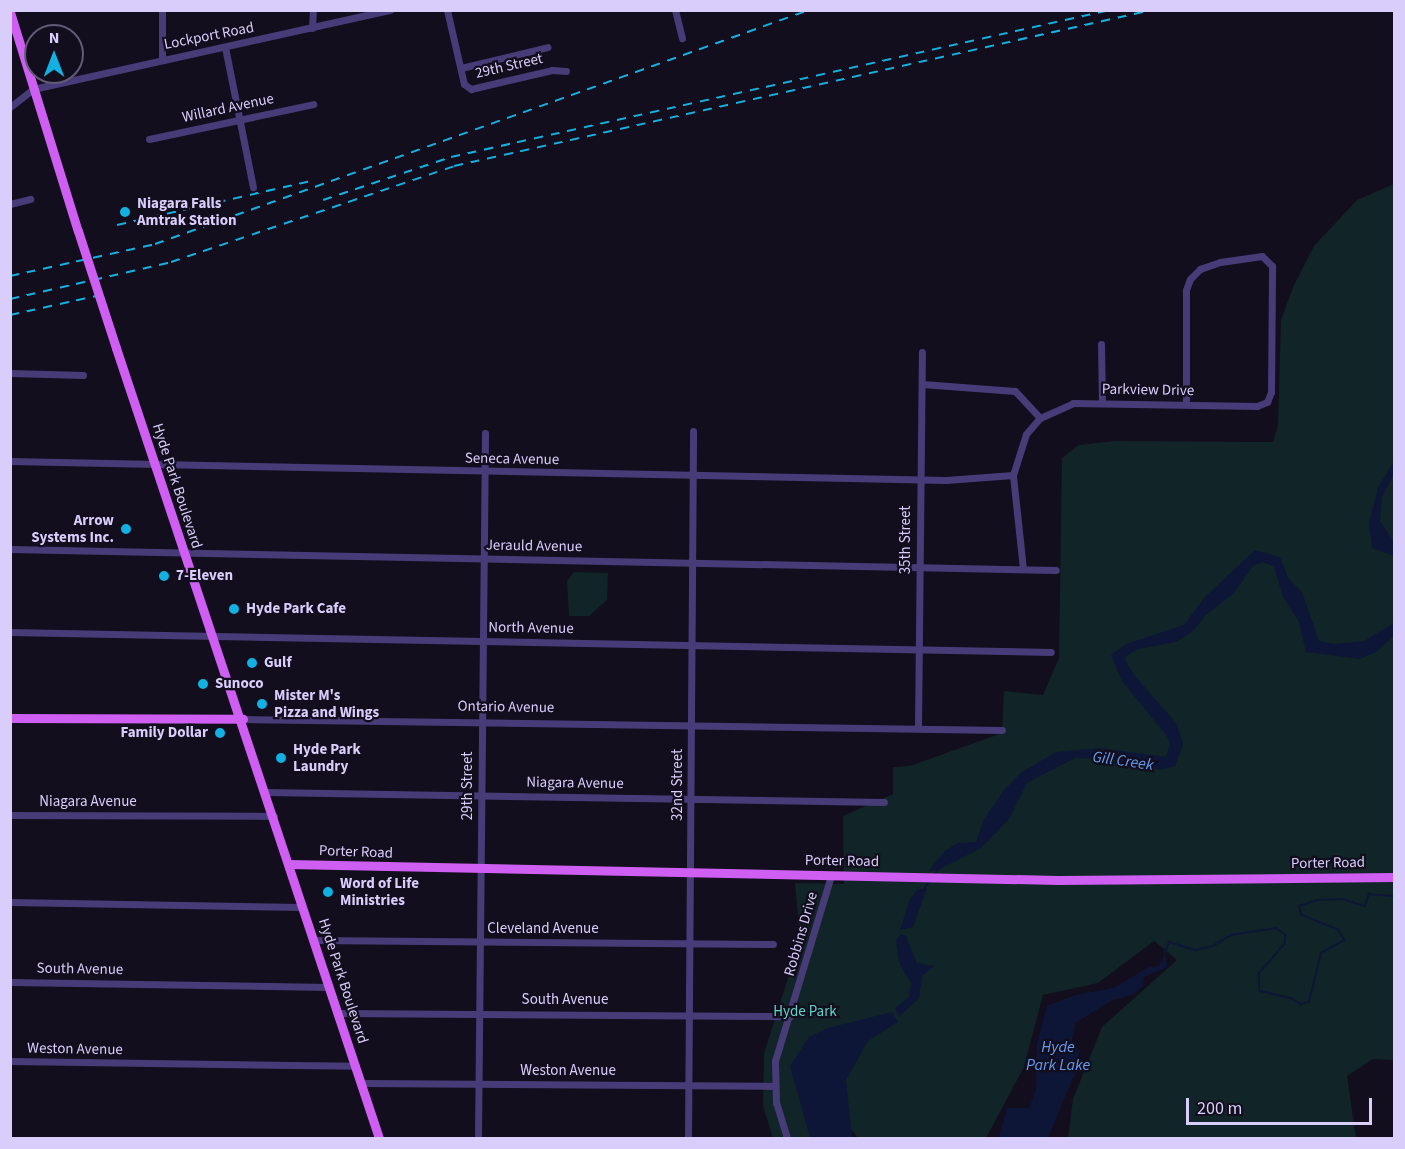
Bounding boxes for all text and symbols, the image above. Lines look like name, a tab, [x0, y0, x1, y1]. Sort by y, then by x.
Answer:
street label: Lockport Road	[162, 18, 256, 54]
north arrow	[24, 24, 84, 84]
text: N	[49, 27, 59, 49]
street label: 29th Street	[473, 50, 545, 82]
street label: Willard Avenue	[180, 89, 276, 127]
place label: Niagara Falls Amtrak Station	[137, 194, 237, 229]
marker: Niagara Falls Amtrak Station	[118, 205, 132, 219]
street label: Parkview Drive	[1102, 380, 1194, 400]
street label: Hyde Park Boulevard	[148, 421, 206, 551]
street label: Seneca Avenue	[465, 449, 559, 469]
street label: 35th Street	[897, 506, 915, 574]
place label: Arrow Systems Inc.	[31, 511, 114, 546]
marker: Arrow Systems Inc.	[119, 522, 133, 536]
street label: Jerauld Avenue	[486, 536, 582, 556]
place label: 7-Eleven	[176, 567, 233, 585]
marker: 7-Eleven	[157, 569, 171, 583]
place label: Hyde Park Cafe	[246, 600, 346, 618]
marker: Hyde Park Cafe	[227, 602, 241, 616]
street label: North Avenue	[488, 618, 574, 638]
place label: Gulf	[264, 654, 291, 672]
marker: Gulf	[245, 656, 259, 670]
place label: Sunoco	[215, 675, 264, 693]
marker: Sunoco	[196, 677, 210, 691]
place label: Mister M's Pizza and Wings	[274, 686, 379, 721]
marker: Mister M's Pizza and Wings	[255, 697, 269, 711]
street label: Ontario Avenue	[457, 697, 555, 717]
place label: Family Dollar	[120, 724, 208, 742]
marker: Family Dollar	[213, 726, 227, 740]
place label: Hyde Park Laundry	[293, 740, 361, 775]
water label: Gill Creek	[1091, 747, 1155, 775]
street label: 32nd Street	[669, 749, 687, 821]
marker: Hyde Park Laundry	[274, 751, 288, 765]
street label: 29th Street	[459, 752, 477, 820]
street label: Niagara Avenue	[526, 773, 624, 793]
street label: Niagara Avenue	[39, 793, 137, 811]
street label: Porter Road	[319, 842, 393, 862]
street label: Porter Road	[805, 851, 879, 871]
street label: Porter Road	[1291, 853, 1365, 873]
place label: Word of Life Ministries	[340, 874, 419, 909]
marker: Word of Life Ministries	[321, 885, 335, 899]
street label: Robbins Drive	[780, 890, 822, 978]
street label: Hyde Park Boulevard	[314, 916, 372, 1046]
street label: Cleveland Avenue	[487, 920, 599, 938]
street label: South Avenue	[36, 959, 124, 979]
street label: South Avenue	[522, 991, 608, 1009]
park label: Hyde Park	[773, 1003, 837, 1021]
water label: Hyde Park Lake	[1026, 1037, 1090, 1075]
street label: Weston Avenue	[27, 1039, 123, 1059]
street label: Weston Avenue	[520, 1062, 616, 1080]
scale bar	[1189, 1086, 1375, 1124]
text: 200 m	[1197, 1096, 1242, 1121]

